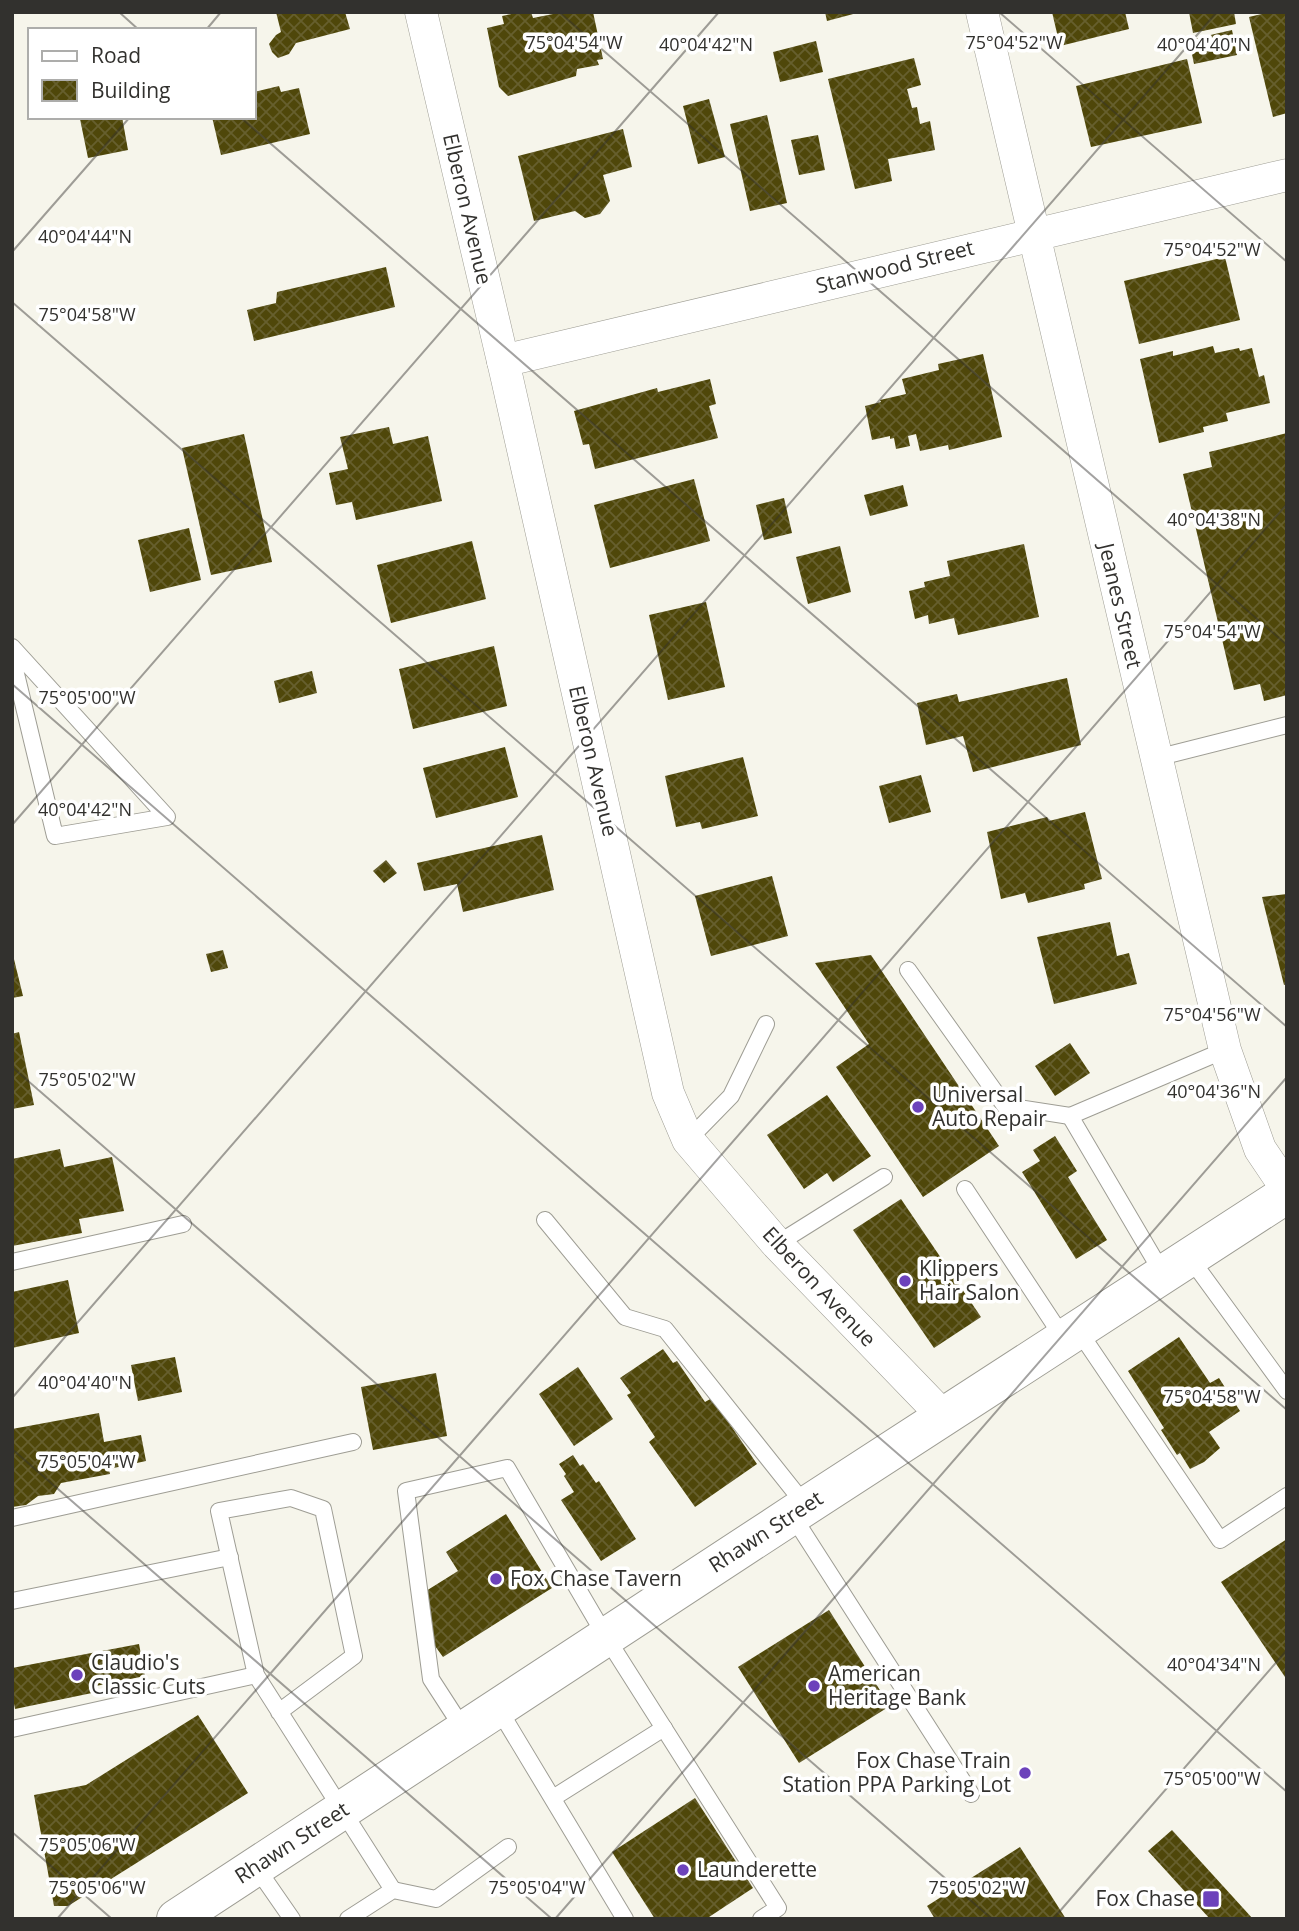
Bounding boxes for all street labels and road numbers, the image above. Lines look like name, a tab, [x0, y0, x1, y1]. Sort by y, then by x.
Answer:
street label: Elberon Avenue	[437, 130, 499, 287]
street label: Stanwood Street	[813, 233, 977, 299]
street label: Jeanes Street	[1092, 538, 1149, 671]
street label: Elberon Avenue	[563, 682, 625, 839]
street label: Elberon Avenue	[757, 1220, 883, 1352]
street label: Rhawn Street	[703, 1484, 828, 1579]
street label: Rhawn Street	[229, 1795, 354, 1890]

